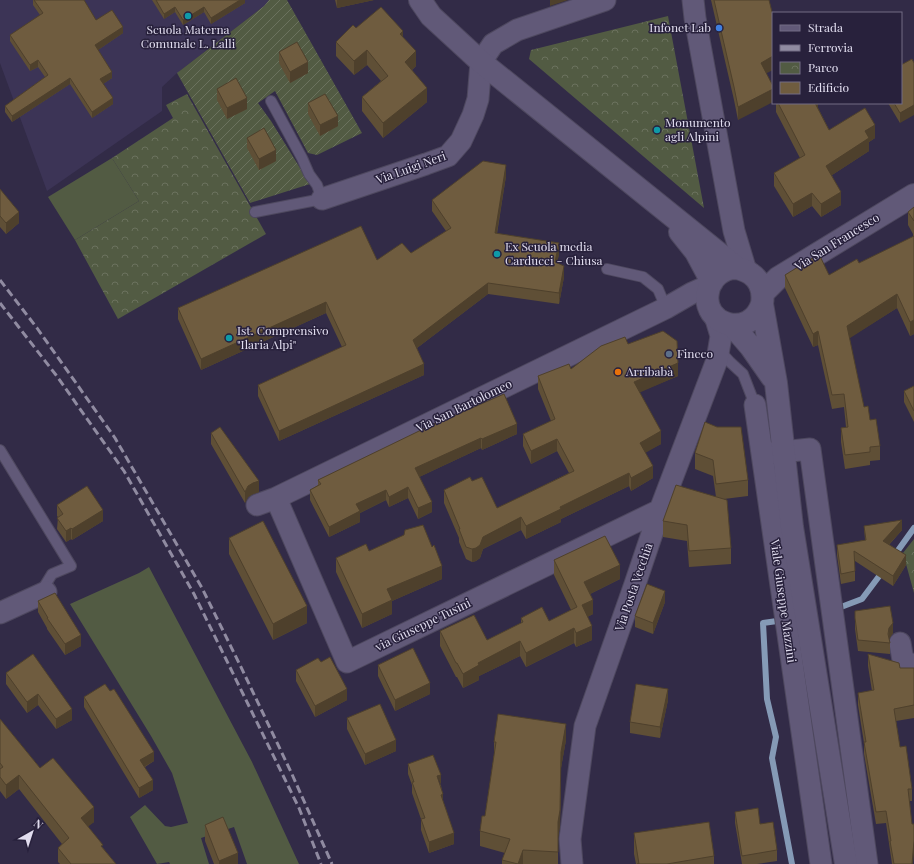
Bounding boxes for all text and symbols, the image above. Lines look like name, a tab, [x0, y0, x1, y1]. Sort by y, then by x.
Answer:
marker: Scuola Materna Comunale L. Lalli	[183, 11, 193, 21]
legend	[772, 12, 902, 104]
place label: Infonet Lab	[649, 19, 711, 35]
text: Strada	[808, 19, 843, 35]
place label: Scuola Materna Comunale L. Lalli	[141, 21, 236, 51]
marker: Infonet Lab	[714, 23, 724, 33]
text: Ferrovia	[808, 39, 853, 55]
text: Parco	[808, 59, 839, 75]
text: Edificio	[808, 79, 850, 95]
place label: Monumento agli Alpini	[665, 114, 731, 144]
marker: Monumento agli Alpini	[652, 125, 662, 135]
street label: Via Luigi Neri	[373, 147, 448, 187]
street label: Via San Francesco	[790, 208, 882, 274]
place label: Ex Scuola media Carducci - Chiusa	[505, 238, 603, 268]
marker: Ex Scuola media Carducci - Chiusa	[492, 249, 502, 259]
place label: Ist. Comprensivo "Ilaria Alpi"	[237, 322, 329, 352]
marker: Ist. Comprensivo "Ilaria Alpi"	[224, 333, 234, 343]
place label: Fineco	[677, 345, 713, 361]
marker: Fineco	[664, 349, 674, 359]
place label: Arribabà	[625, 363, 673, 379]
marker: Arribabà	[613, 367, 623, 377]
street label: Via San Bartolomeo	[412, 375, 515, 436]
street label: Viale Giuseppe Mazzini	[767, 537, 801, 664]
street label: Via Posta Vecchia	[610, 540, 656, 634]
street label: via Giuseppe Tusini	[371, 594, 473, 655]
north arrow	[12, 812, 52, 852]
text: N	[31, 816, 46, 832]

